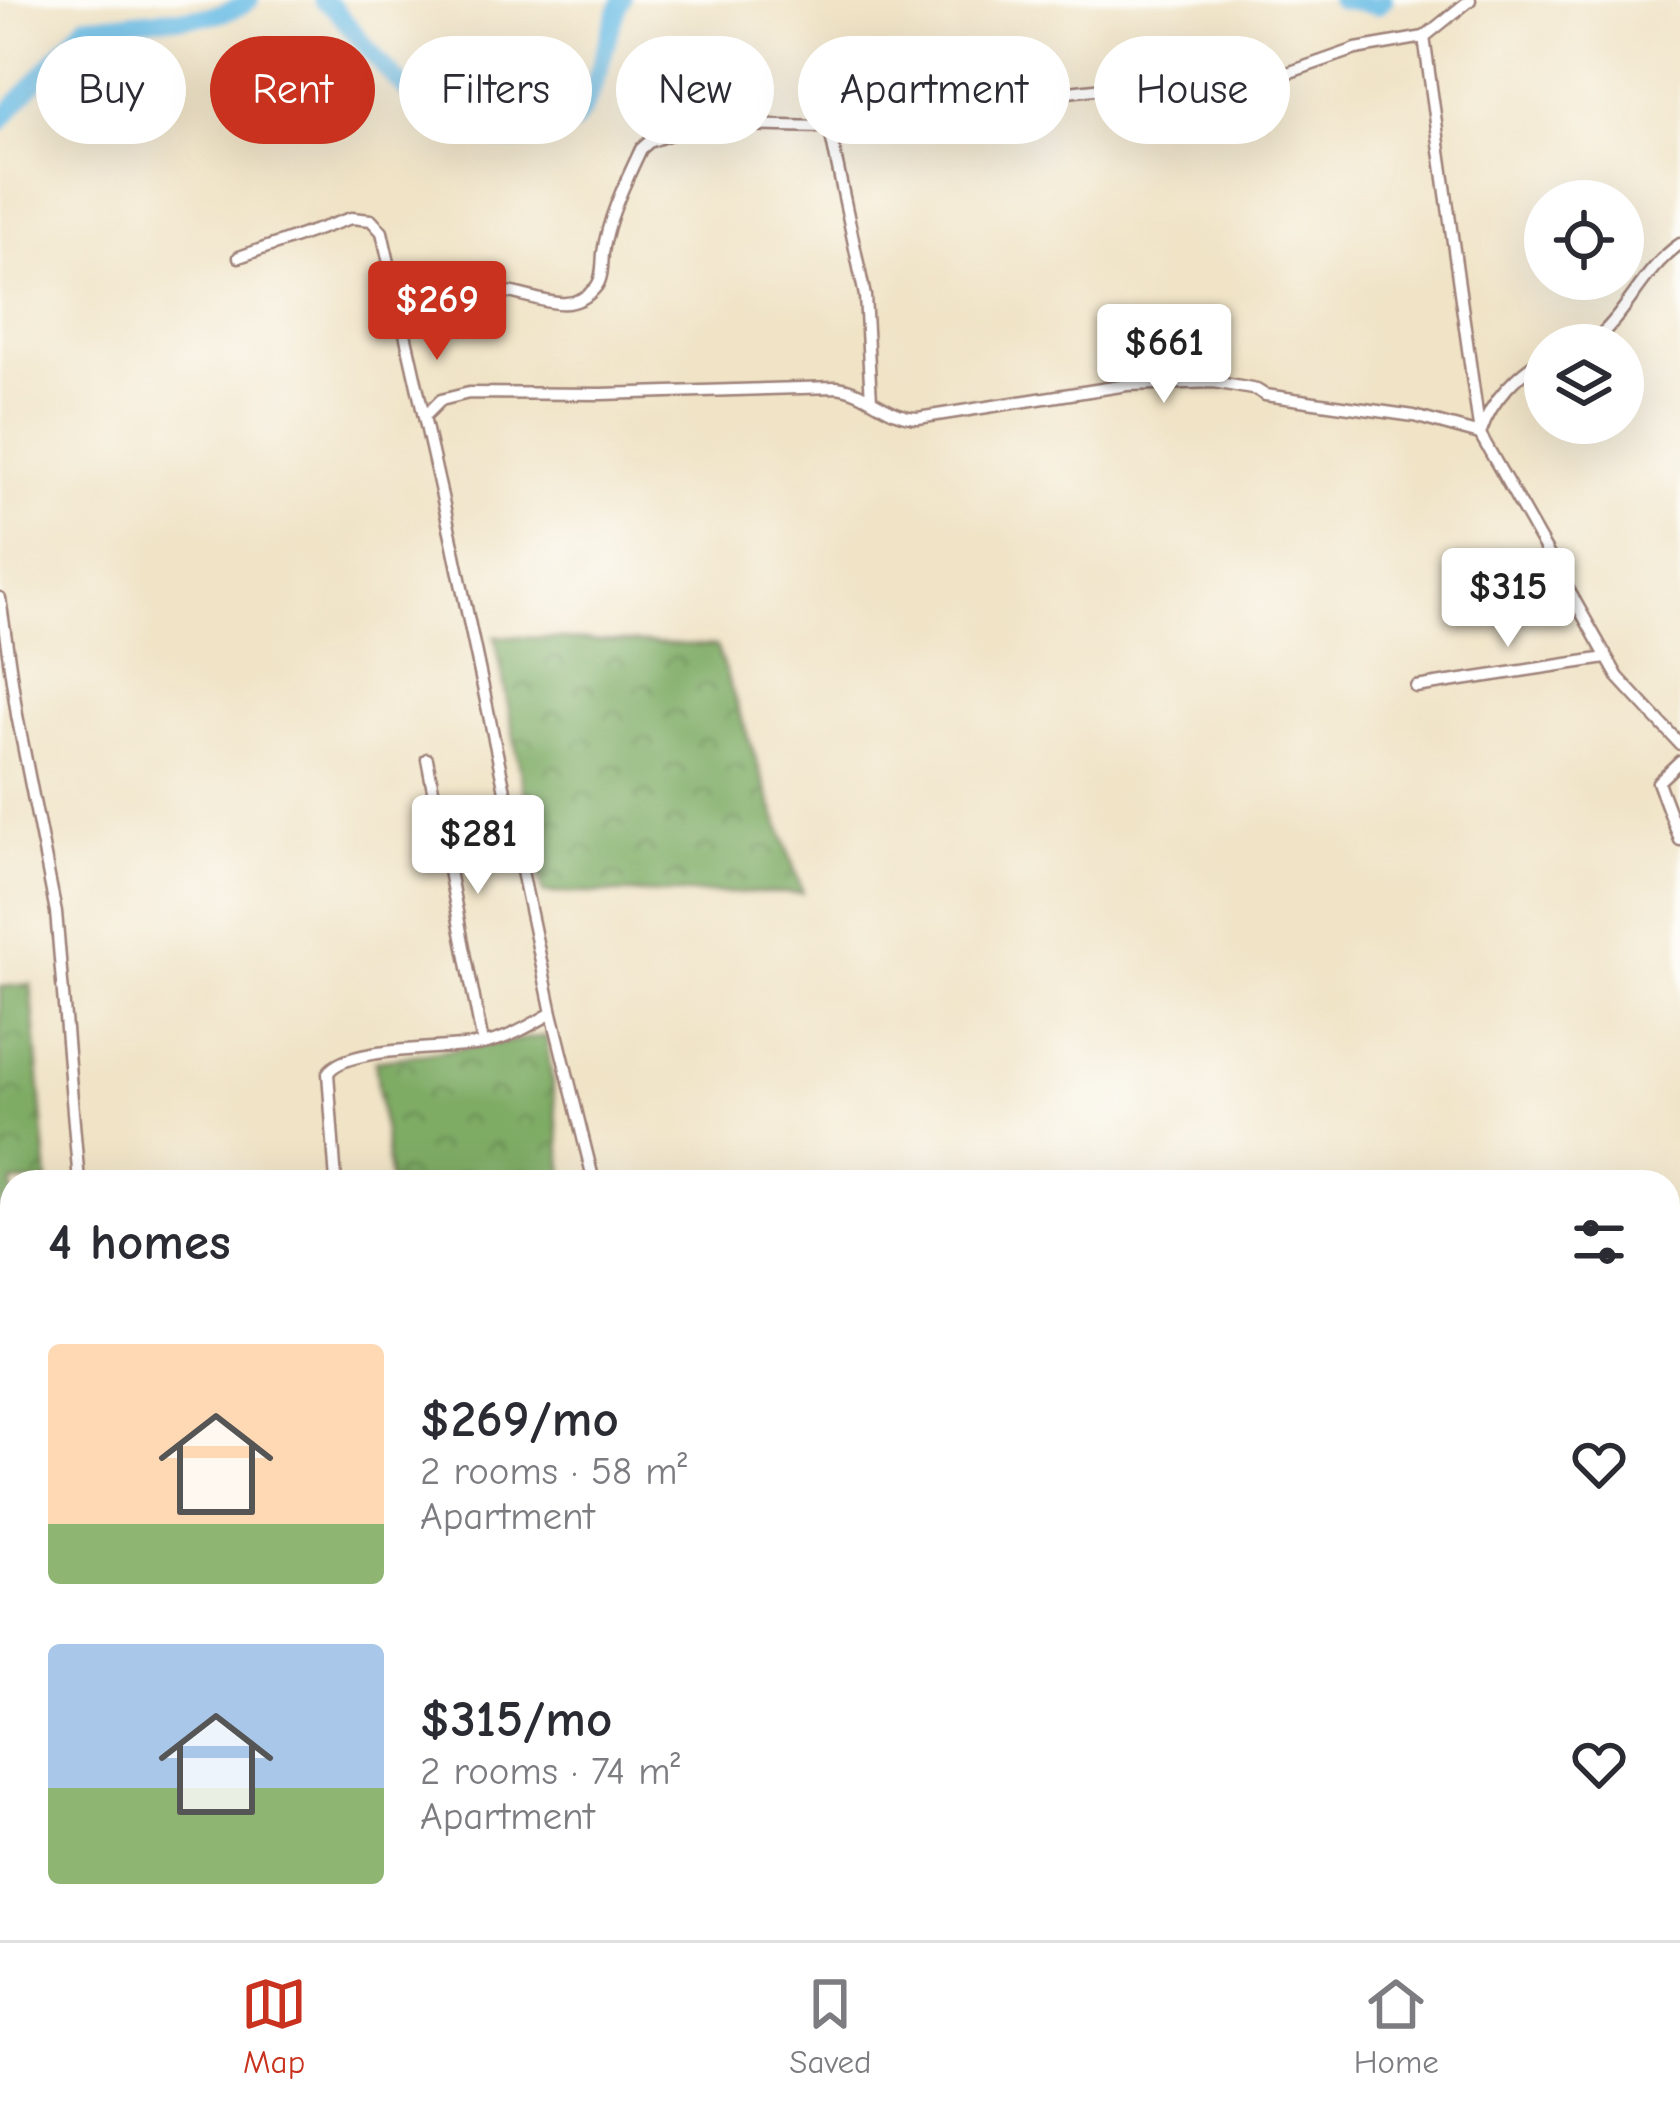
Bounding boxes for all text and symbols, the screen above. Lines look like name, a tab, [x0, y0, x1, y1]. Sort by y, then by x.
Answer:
chip: Buy	[36, 36, 186, 144]
chip: Rent	[210, 36, 375, 144]
chip: Filters	[399, 36, 592, 144]
chip: New	[616, 36, 774, 144]
chip: Apartment	[798, 36, 1070, 144]
chip: House	[1094, 36, 1290, 144]
map controls	[1524, 180, 1644, 444]
button: locate	[1524, 180, 1644, 300]
pin: $269	[366, 261, 508, 363]
text: $269	[395, 277, 479, 322]
pin: $661	[1093, 304, 1235, 406]
text: $661	[1124, 320, 1204, 365]
button: layers	[1524, 324, 1644, 444]
pin: $315	[1437, 548, 1579, 650]
text: $315	[1469, 564, 1547, 609]
pin: $281	[407, 795, 549, 897]
text: $281	[439, 811, 517, 856]
icon: filters	[1566, 1209, 1632, 1275]
text: 4 homes	[48, 1213, 231, 1272]
text: $269/mo	[420, 1390, 619, 1449]
icon: home	[144, 1392, 288, 1536]
icon: heart	[1566, 1431, 1632, 1497]
text: 2 rooms · 58 m²	[420, 1449, 687, 1494]
text: Apartment	[420, 1494, 595, 1539]
text: $315/mo	[420, 1690, 612, 1749]
icon: home	[144, 1692, 288, 1836]
icon: heart	[1566, 1731, 1632, 1797]
text: 2 rooms · 74 m²	[420, 1749, 680, 1794]
text: Apartment	[420, 1794, 595, 1839]
tab: Map	[241, 1971, 307, 2081]
tab: Saved	[789, 1971, 872, 2081]
tab: Home	[1354, 1971, 1439, 2081]

